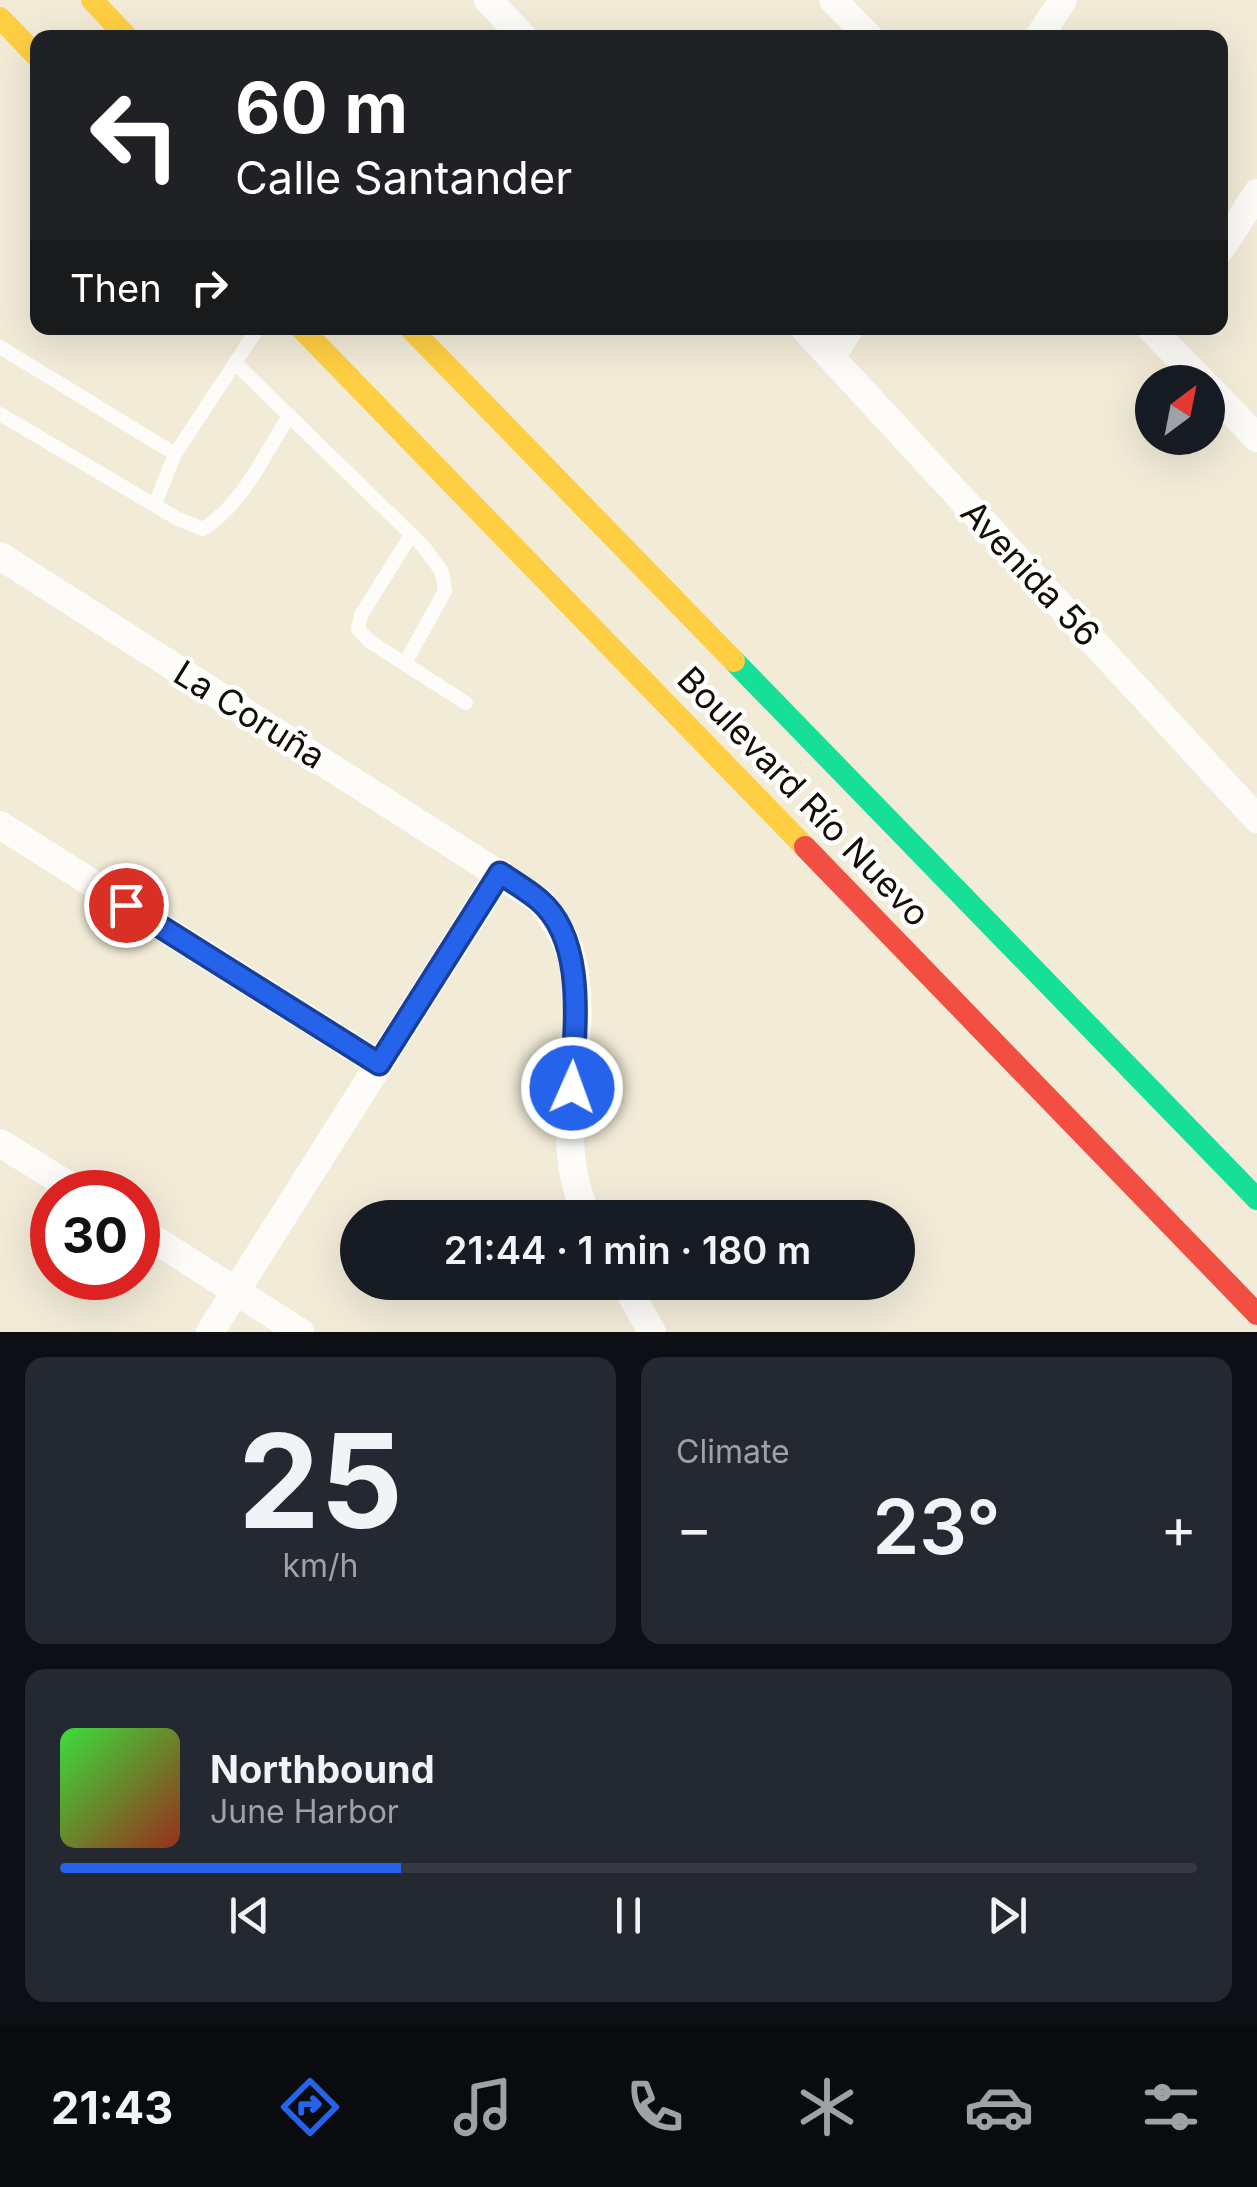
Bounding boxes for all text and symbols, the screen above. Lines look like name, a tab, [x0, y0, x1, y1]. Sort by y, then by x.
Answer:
text: 60 m	[235, 65, 408, 150]
icon: left	[70, 70, 200, 200]
text: Calle Santander	[235, 150, 572, 205]
icon: right	[182, 260, 237, 315]
text: Then	[70, 265, 162, 311]
north arrow	[1135, 365, 1225, 455]
map controls	[1135, 365, 1225, 455]
street label: Avenida 56	[953, 491, 1109, 655]
street label: La Coruña	[167, 651, 333, 777]
street label: Boulevard Río Nuevo	[669, 658, 939, 934]
pin	[84, 863, 169, 948]
icon: arrive	[99, 878, 154, 933]
position arrow	[520, 1036, 624, 1140]
speed limit sign: 30	[30, 1170, 160, 1300]
text: 21:44 · 1 min · 180 m	[444, 1227, 811, 1273]
text: 25	[238, 1402, 403, 1559]
text: Climate	[676, 1432, 790, 1471]
text: 23°	[872, 1481, 1001, 1572]
text: −	[676, 1495, 712, 1561]
text: +	[1161, 1495, 1197, 1561]
text: km/h	[282, 1546, 359, 1585]
text: Northbound	[210, 1746, 435, 1792]
text: June Harbor	[210, 1792, 399, 1831]
icon: previous	[222, 1888, 277, 1943]
icon: pause	[601, 1888, 656, 1943]
icon: next	[980, 1888, 1035, 1943]
icon: directions	[275, 2072, 345, 2142]
icon: music	[448, 2072, 518, 2142]
icon: phone	[620, 2072, 690, 2142]
icon: climate	[792, 2072, 862, 2142]
icon: car	[964, 2072, 1034, 2142]
icon: filters	[1136, 2072, 1206, 2142]
text: 21:43	[51, 2080, 173, 2135]

